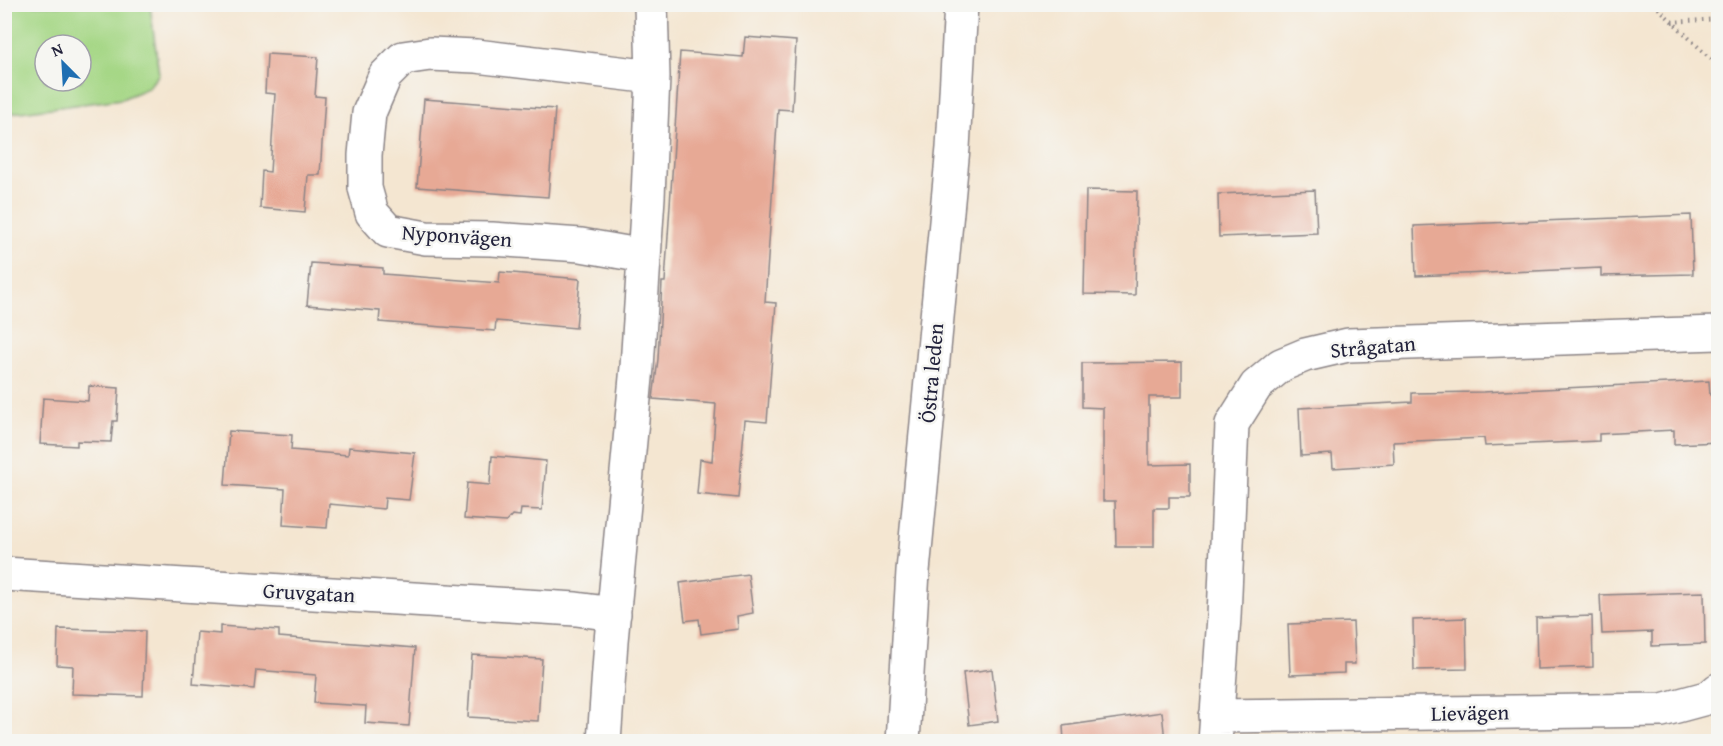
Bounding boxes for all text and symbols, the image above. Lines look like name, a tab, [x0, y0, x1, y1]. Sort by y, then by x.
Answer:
north arrow	[33, 33, 93, 93]
text: N	[47, 36, 67, 62]
street label: Nyponvägen	[401, 216, 513, 255]
street label: Östra leden	[912, 322, 951, 424]
street label: Strågatan	[1329, 327, 1417, 366]
street label: Gruvgatan	[262, 575, 356, 610]
street label: Lievägen	[1430, 696, 1510, 729]

